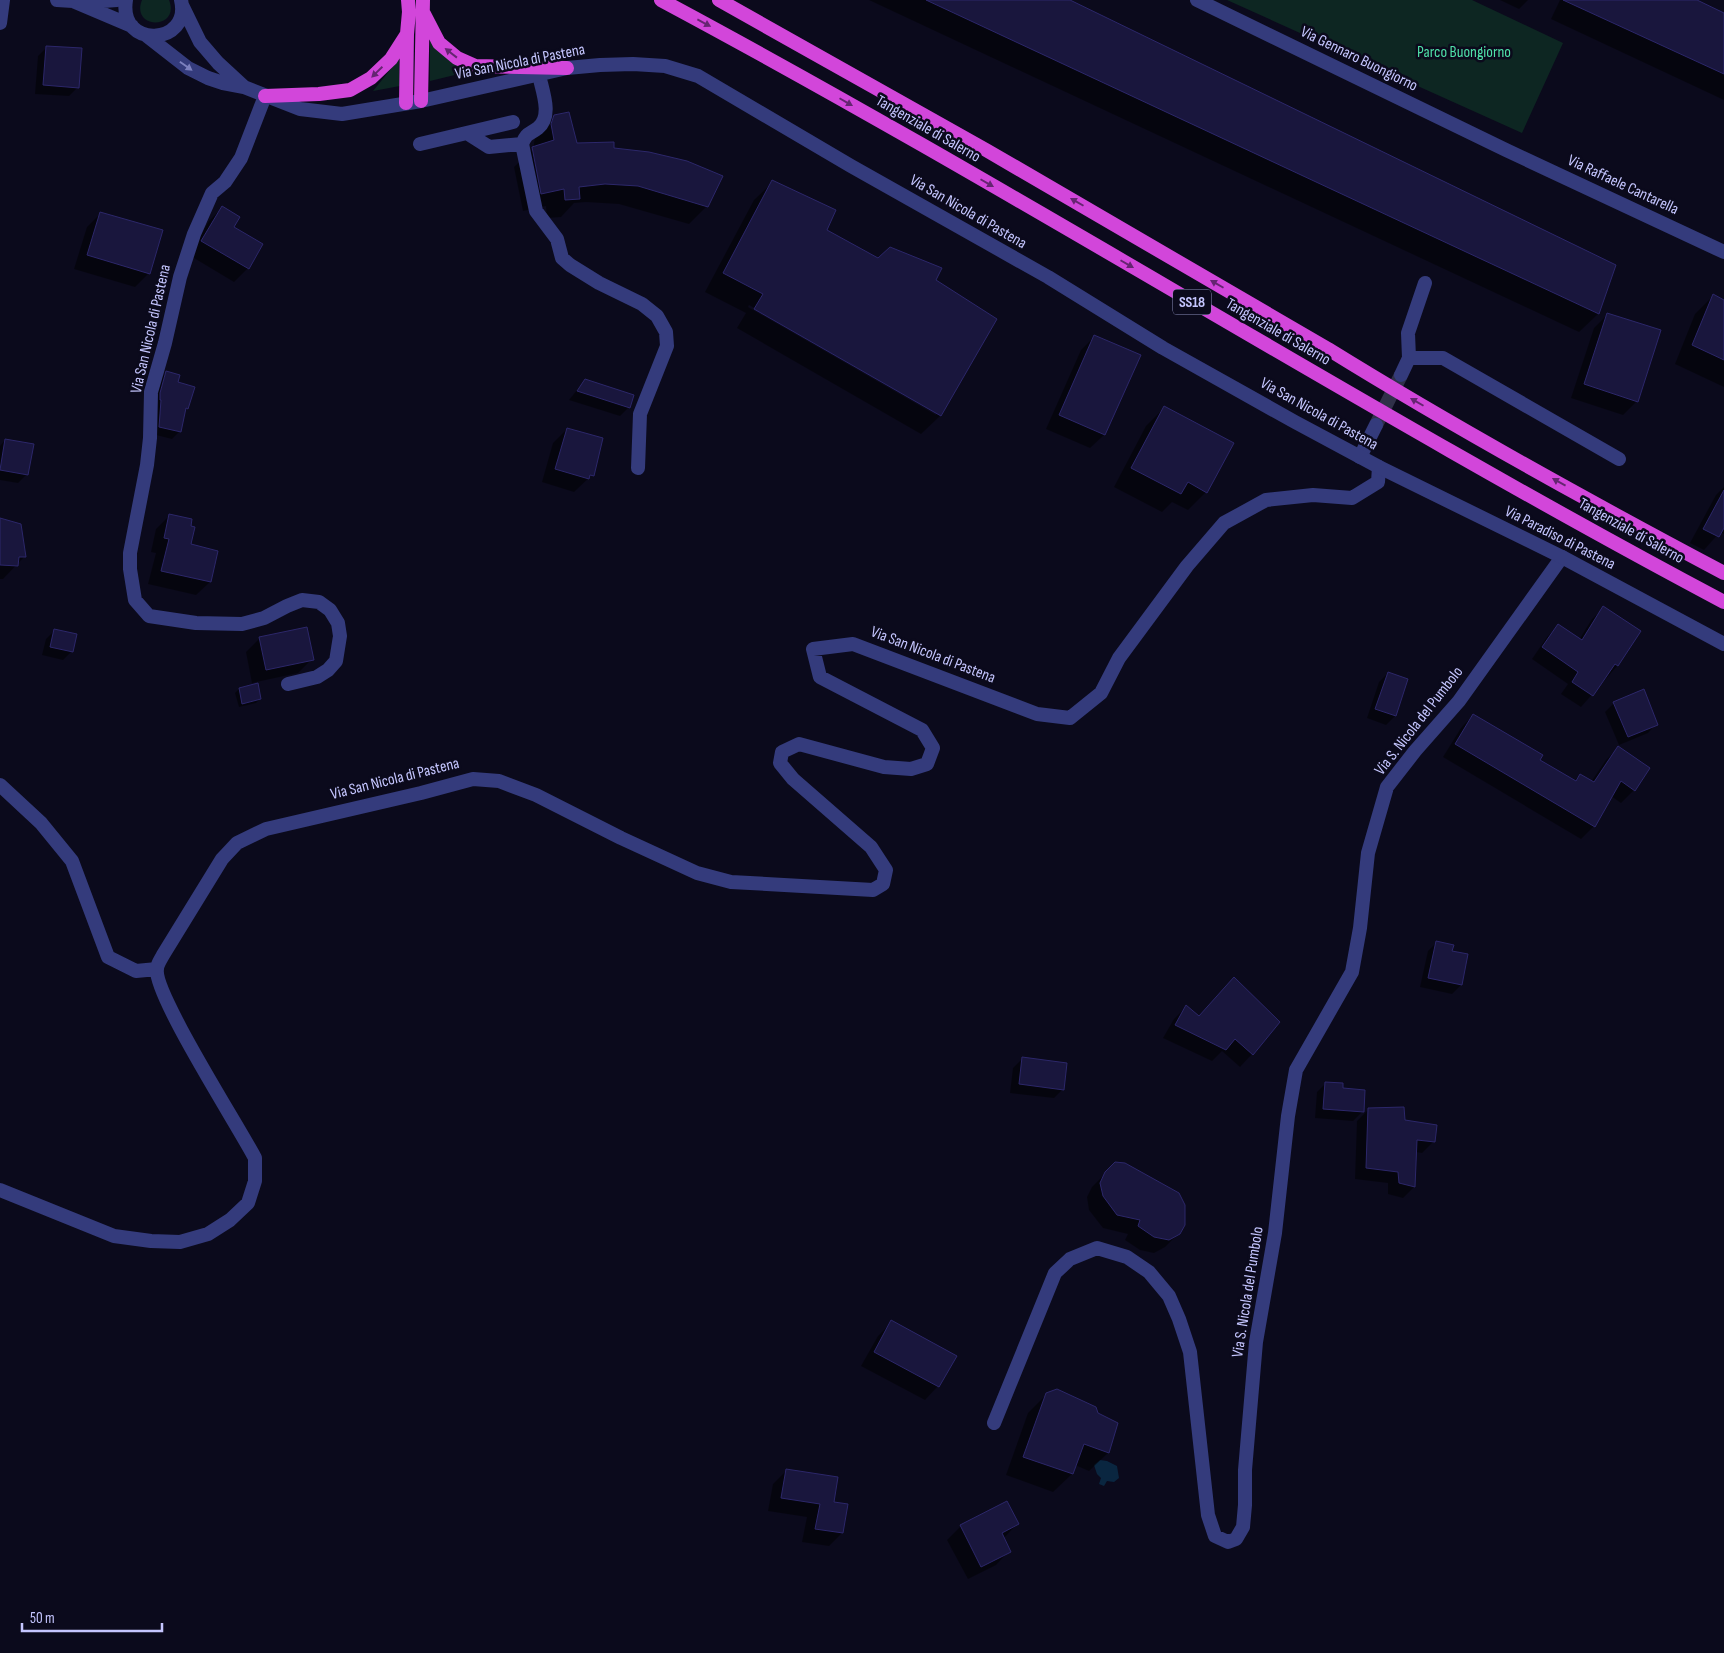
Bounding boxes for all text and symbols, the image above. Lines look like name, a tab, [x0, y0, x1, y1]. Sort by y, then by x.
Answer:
one-way arrow	[697, 19, 711, 27]
street label: Via Gennaro Buongiorno	[1297, 22, 1421, 96]
street label: Via San Nicola di Pastena	[453, 40, 587, 84]
park label: Parco Buongiorno	[1417, 43, 1511, 62]
one-way arrow	[445, 48, 458, 59]
one-way arrow	[179, 61, 193, 71]
one-way arrow	[372, 66, 384, 78]
street label: Tangenziale di Salerno	[872, 91, 984, 167]
one-way arrow	[839, 97, 853, 106]
street label: Via Raffaele Cantarella	[1565, 151, 1681, 219]
street label: Via San Nicola di Pastena	[906, 171, 1030, 253]
one-way arrow	[980, 178, 993, 187]
one-way arrow	[1070, 198, 1083, 207]
one-way arrow	[1121, 260, 1134, 269]
street label: Via San Nicola di Pastena	[127, 263, 175, 395]
one-way arrow	[1210, 280, 1223, 289]
road number: SS18	[1173, 290, 1211, 314]
street label: Tangenziale di Salerno	[1222, 294, 1334, 370]
street label: Via San Nicola di Pastena	[1257, 374, 1381, 454]
one-way arrow	[1411, 398, 1424, 407]
one-way arrow	[1552, 478, 1565, 487]
street label: Tangenziale di Salerno	[1575, 494, 1687, 568]
street label: Via Paradiso di Pastena	[1502, 502, 1618, 574]
street label: Via San Nicola di Pastena	[868, 622, 998, 688]
street label: Via S. Nicola del Pumbolo	[1371, 663, 1467, 779]
street label: Via San Nicola di Pastena	[329, 754, 461, 804]
street label: Via S. Nicola del Pumbolo	[1228, 1225, 1268, 1359]
scale bar	[22, 1600, 162, 1632]
text: 50 m	[30, 1609, 55, 1628]

